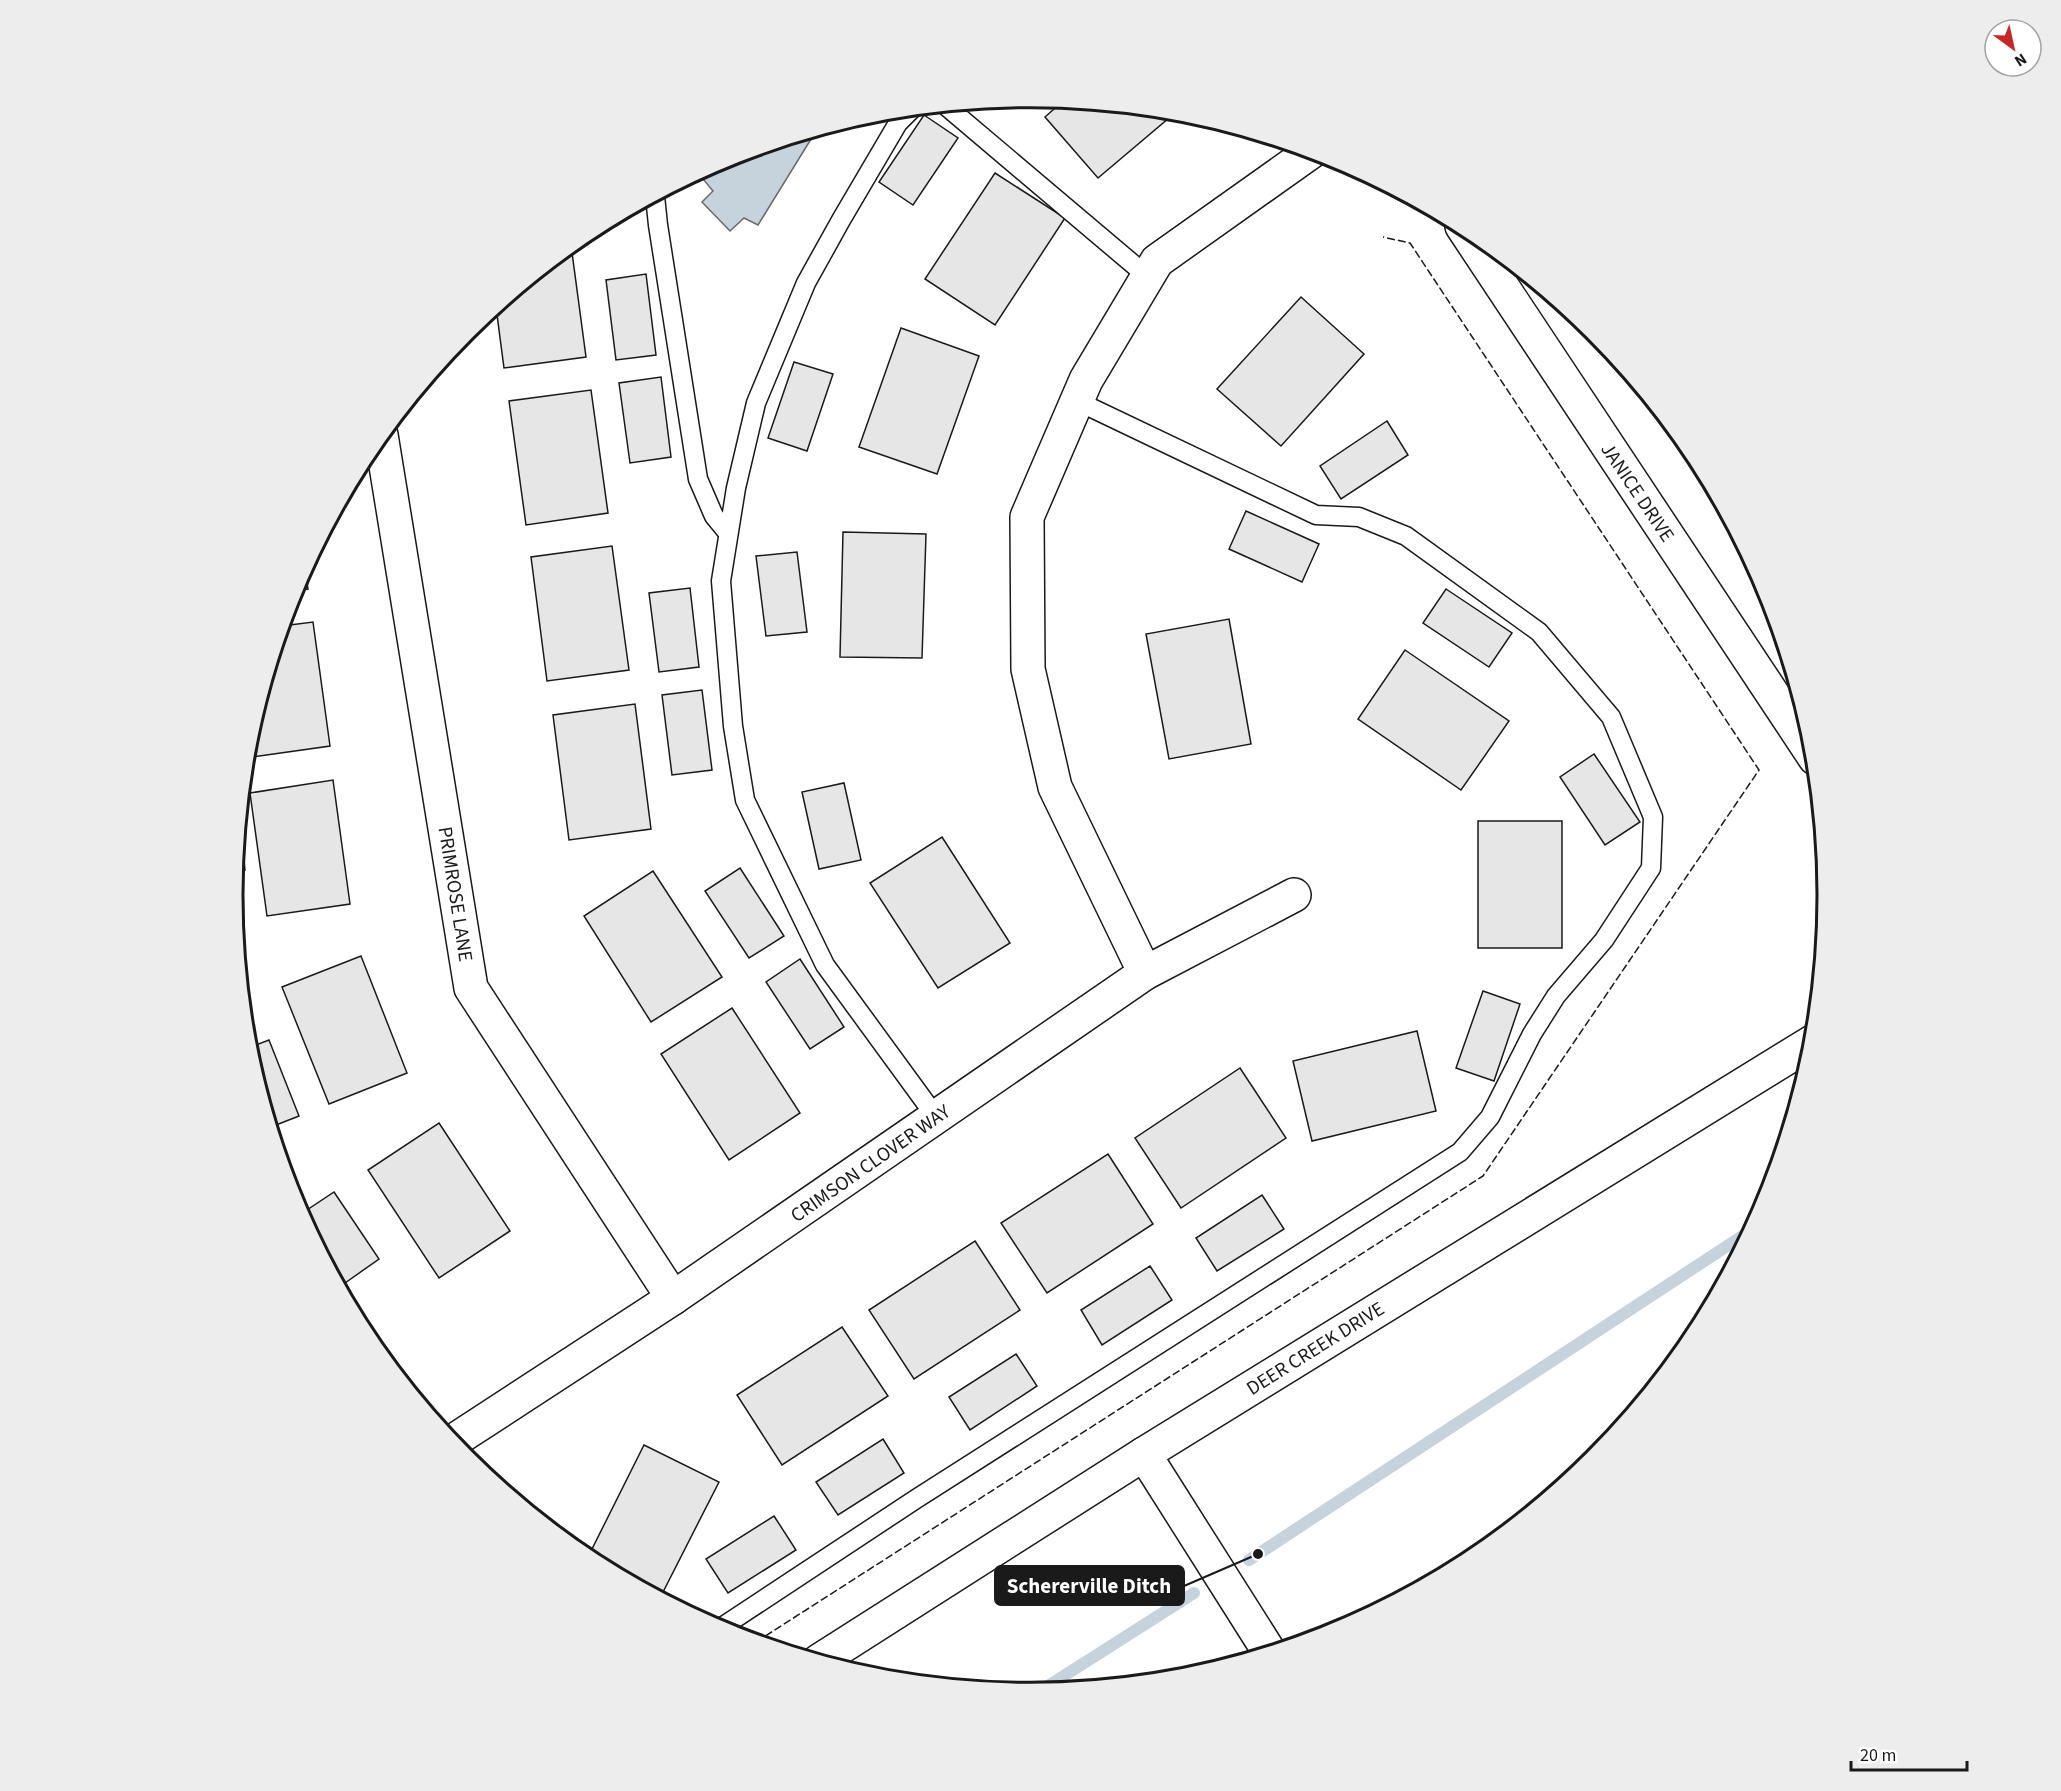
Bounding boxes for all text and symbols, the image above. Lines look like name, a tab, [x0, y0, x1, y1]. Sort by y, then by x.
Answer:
north arrow	[1983, 18, 2043, 78]
text: N	[2010, 48, 2031, 72]
street label: JANICE DRIVE	[1594, 437, 1681, 548]
street label: PRIMROSE LANE	[431, 825, 480, 964]
street label: CRIMSON CLOVER WAY	[785, 1098, 957, 1230]
street label: DEER CREEK DRIVE	[1241, 1295, 1390, 1403]
callout: Schererville Ditch	[995, 1566, 1184, 1605]
text: Schererville Ditch	[1007, 1571, 1171, 1601]
scale bar	[1851, 1734, 1966, 1772]
text: 20 m	[1860, 1743, 1896, 1768]

